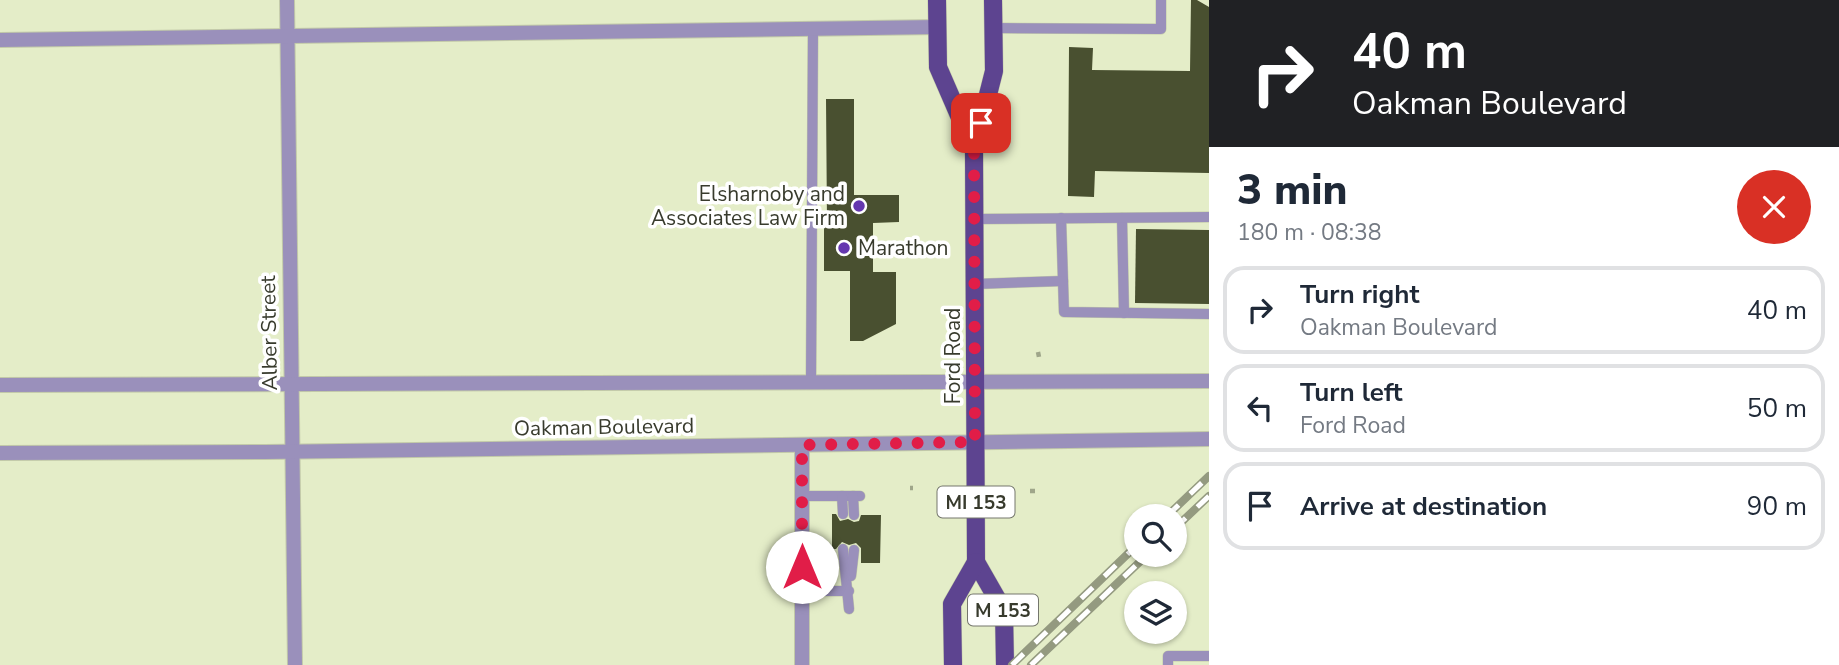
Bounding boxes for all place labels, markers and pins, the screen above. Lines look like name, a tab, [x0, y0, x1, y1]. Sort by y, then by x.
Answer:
pin	[951, 93, 1011, 153]
place label: Elsharnoby and Associates Law Firm	[651, 180, 845, 232]
marker: Elsharnoby and Associates Law Firm	[851, 198, 867, 214]
place label: Marathon	[858, 234, 949, 262]
marker: Marathon	[836, 240, 852, 256]

